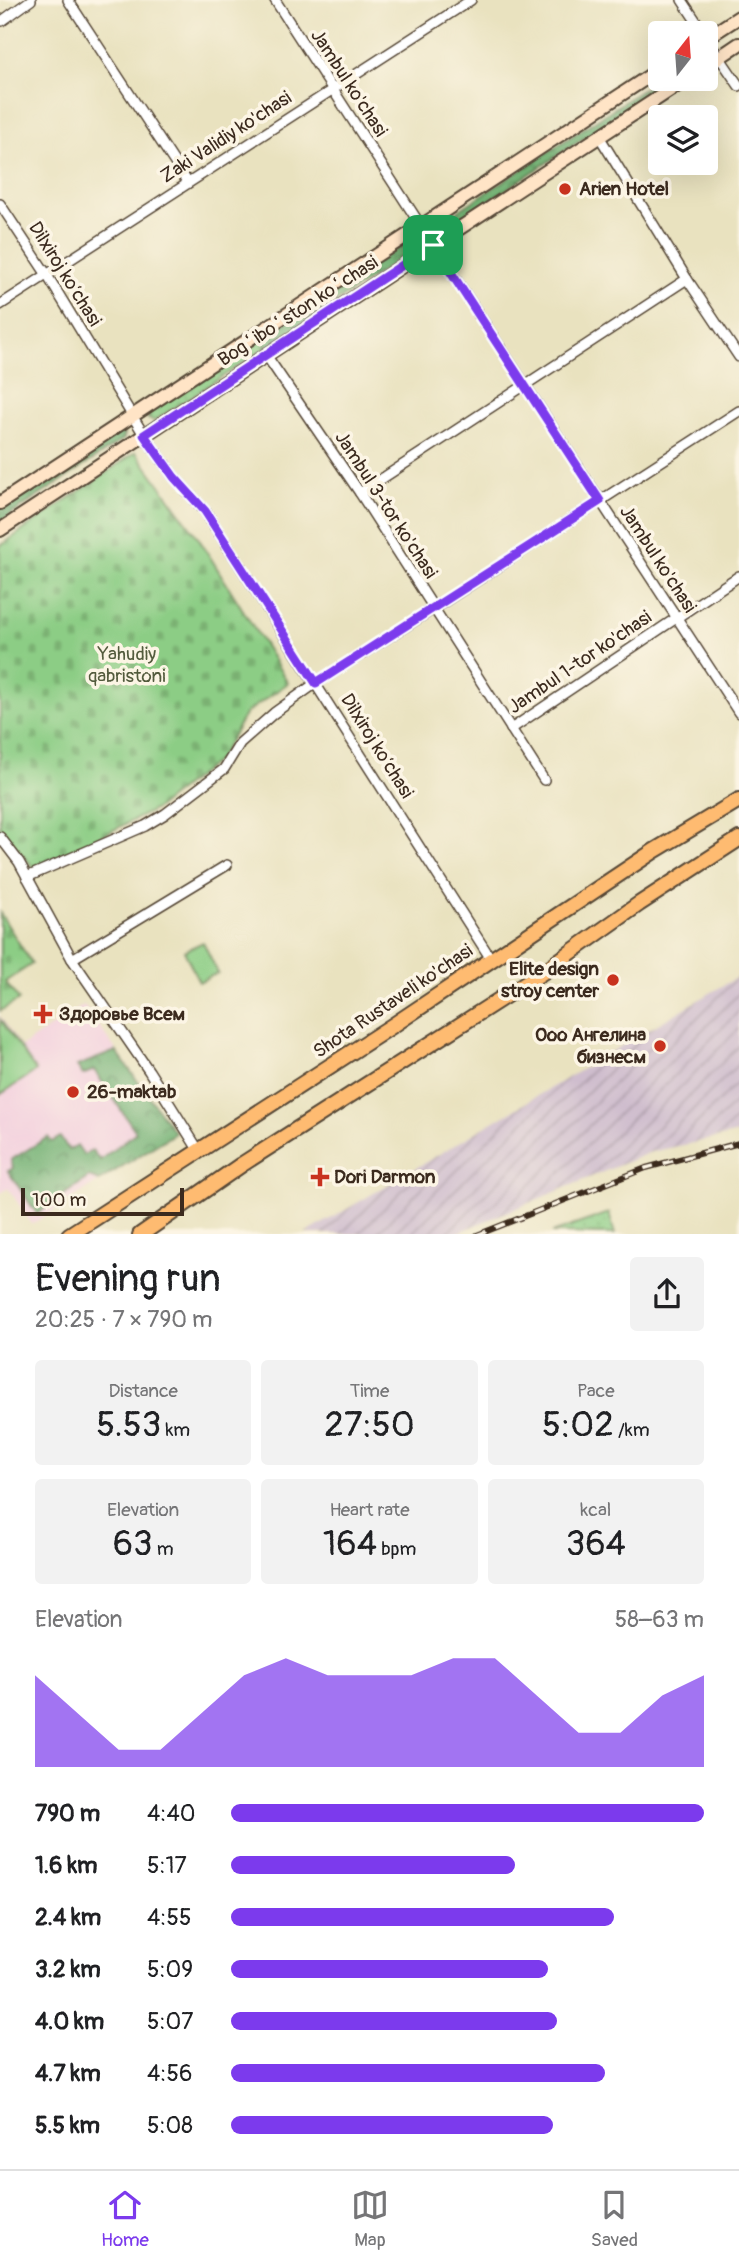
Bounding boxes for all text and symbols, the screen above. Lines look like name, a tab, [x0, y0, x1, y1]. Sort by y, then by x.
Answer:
north arrow	[648, 21, 718, 91]
map controls	[648, 21, 718, 175]
street label: Jambul ko'chasi	[305, 25, 393, 141]
street label: Zaki Validiy ko'chasi	[156, 86, 296, 188]
button: layers	[648, 105, 718, 175]
place label: Arien Hotel	[579, 177, 669, 201]
marker: Arien Hotel	[557, 181, 573, 197]
pin	[403, 215, 463, 275]
street label: Dilxiroj ko‘chasi	[23, 217, 107, 331]
icon: arrive	[414, 226, 452, 264]
street label: Bogʻiboʻston koʻchasi	[213, 250, 383, 372]
street label: Jambul 3-tor ko'chasi	[329, 427, 443, 583]
street label: Jambul ko'chasi	[614, 501, 702, 617]
street label: Jambul 1-tor ko'chasi	[504, 605, 656, 719]
park label: Yahudiy qabristoni	[88, 642, 166, 688]
street label: Dilxiroj ko‘chasi	[335, 689, 419, 803]
street label: Shota Rustaveli ko'chasi	[309, 939, 477, 1063]
place label: Elite design stroy center	[501, 957, 599, 1003]
marker: Elite design stroy center	[605, 972, 621, 988]
place label: Здоровье Всем	[59, 1002, 185, 1026]
marker: Здоровье Всем	[33, 1004, 53, 1024]
place label: Ооо Ангелина бизнесм	[535, 1023, 646, 1069]
marker: Ооо Ангелина бизнесм	[652, 1038, 668, 1054]
place label: 26-maktab	[87, 1080, 176, 1104]
marker: 26-maktab	[65, 1084, 81, 1100]
place label: Dori Darmon	[334, 1165, 436, 1189]
marker: Dori Darmon	[312, 1169, 328, 1185]
scale bar	[21, 1185, 184, 1217]
text: 100 m	[32, 1188, 86, 1212]
text: Evening run	[35, 1255, 221, 1303]
button: share	[630, 1257, 704, 1331]
text: 20:25 · 7 × 790 m	[35, 1305, 212, 1334]
text: Distance	[108, 1379, 178, 1403]
text: Time	[350, 1379, 389, 1403]
text: Pace	[577, 1379, 615, 1403]
text: 5.53	[96, 1403, 161, 1447]
text: 27:50	[324, 1403, 415, 1447]
text: 5:02	[542, 1403, 614, 1447]
text: km	[161, 1418, 190, 1442]
text: /km	[614, 1418, 650, 1442]
text: Elevation	[107, 1498, 179, 1522]
text: Heart rate	[329, 1498, 410, 1522]
text: kcal	[580, 1498, 611, 1522]
text: 63	[113, 1522, 153, 1566]
text: 164	[323, 1522, 377, 1566]
text: 364	[566, 1522, 626, 1566]
text: m	[153, 1537, 174, 1561]
text: bpm	[377, 1537, 416, 1561]
text: Elevation	[35, 1605, 123, 1634]
text: 58–63 m	[615, 1605, 704, 1634]
text: 790 m	[35, 1799, 100, 1828]
text: 4:40	[147, 1799, 196, 1828]
text: 1.6 km	[35, 1851, 97, 1880]
text: 5:17	[147, 1851, 187, 1880]
text: 2.4 km	[35, 1903, 101, 1932]
text: 4:55	[147, 1903, 191, 1932]
text: 3.2 km	[35, 1955, 101, 1984]
text: 5:09	[147, 1955, 193, 1984]
text: 4.0 km	[35, 2007, 104, 2036]
text: 5:07	[147, 2007, 193, 2036]
text: 4.7 km	[35, 2059, 101, 2088]
text: 4:56	[147, 2059, 192, 2088]
text: 5.5 km	[35, 2111, 100, 2140]
text: 5:08	[147, 2111, 193, 2140]
tab: Home	[101, 2186, 149, 2252]
tab: Map	[351, 2186, 389, 2252]
tab: Saved	[591, 2186, 638, 2252]

